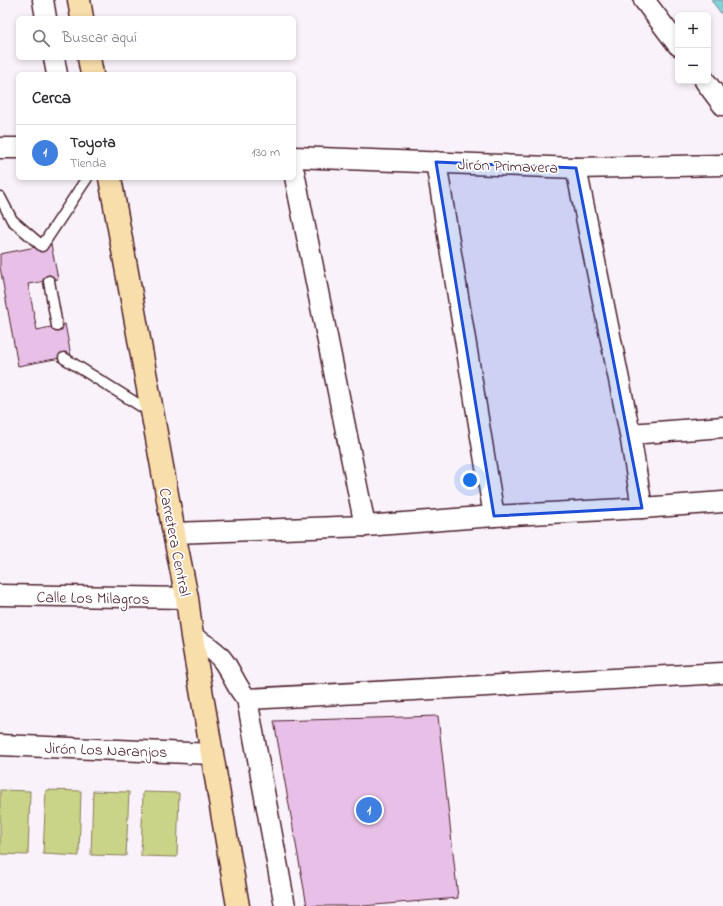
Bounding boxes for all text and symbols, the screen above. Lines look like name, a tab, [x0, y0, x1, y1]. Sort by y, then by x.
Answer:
map controls	[675, 12, 711, 84]
button: +	[675, 12, 711, 48]
search box	[16, 16, 296, 60]
icon: search	[30, 27, 52, 49]
text: Buscar aquí	[62, 27, 137, 49]
button: −	[675, 48, 711, 84]
text: Cerca	[32, 86, 71, 111]
text: Toyota	[70, 132, 116, 154]
text: 1	[43, 143, 47, 162]
text: 130 m	[252, 143, 280, 162]
street label: Jirón Primavera	[457, 153, 559, 181]
text: Tienda	[70, 154, 106, 173]
your location	[460, 470, 480, 490]
street label: Carretera Central	[152, 486, 196, 599]
street label: Calle Los Milagros	[36, 586, 150, 612]
street label: Jirón Los Naranjos	[44, 737, 168, 765]
pin: 1	[356, 795, 382, 825]

